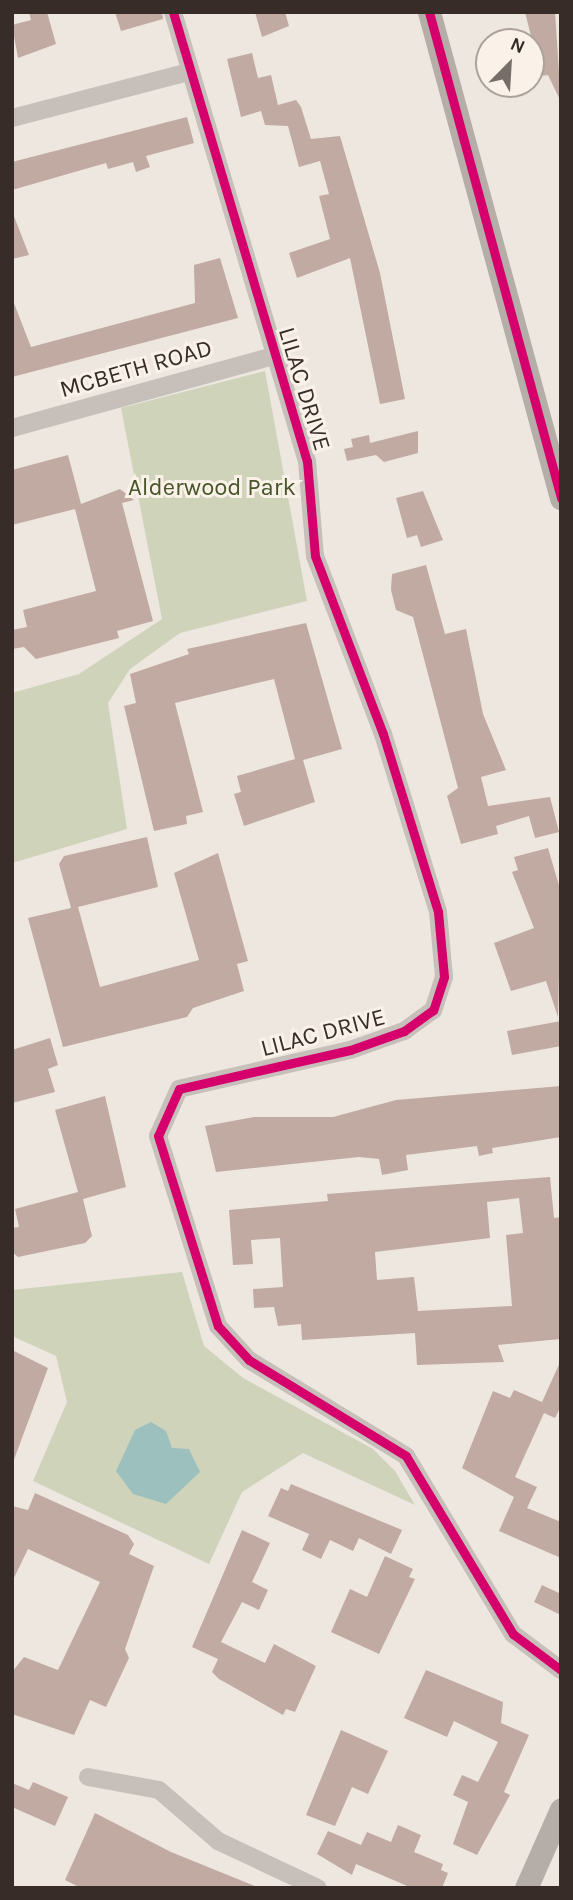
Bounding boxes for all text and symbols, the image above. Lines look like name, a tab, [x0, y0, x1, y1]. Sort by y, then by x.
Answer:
north arrow	[475, 28, 545, 98]
text: N	[507, 33, 528, 58]
street label: LILAC DRIVE	[272, 324, 336, 454]
street label: MCBETH ROAD	[57, 334, 215, 404]
park label: Alderwood Park	[128, 474, 296, 502]
street label: LILAC DRIVE	[258, 1003, 388, 1063]

